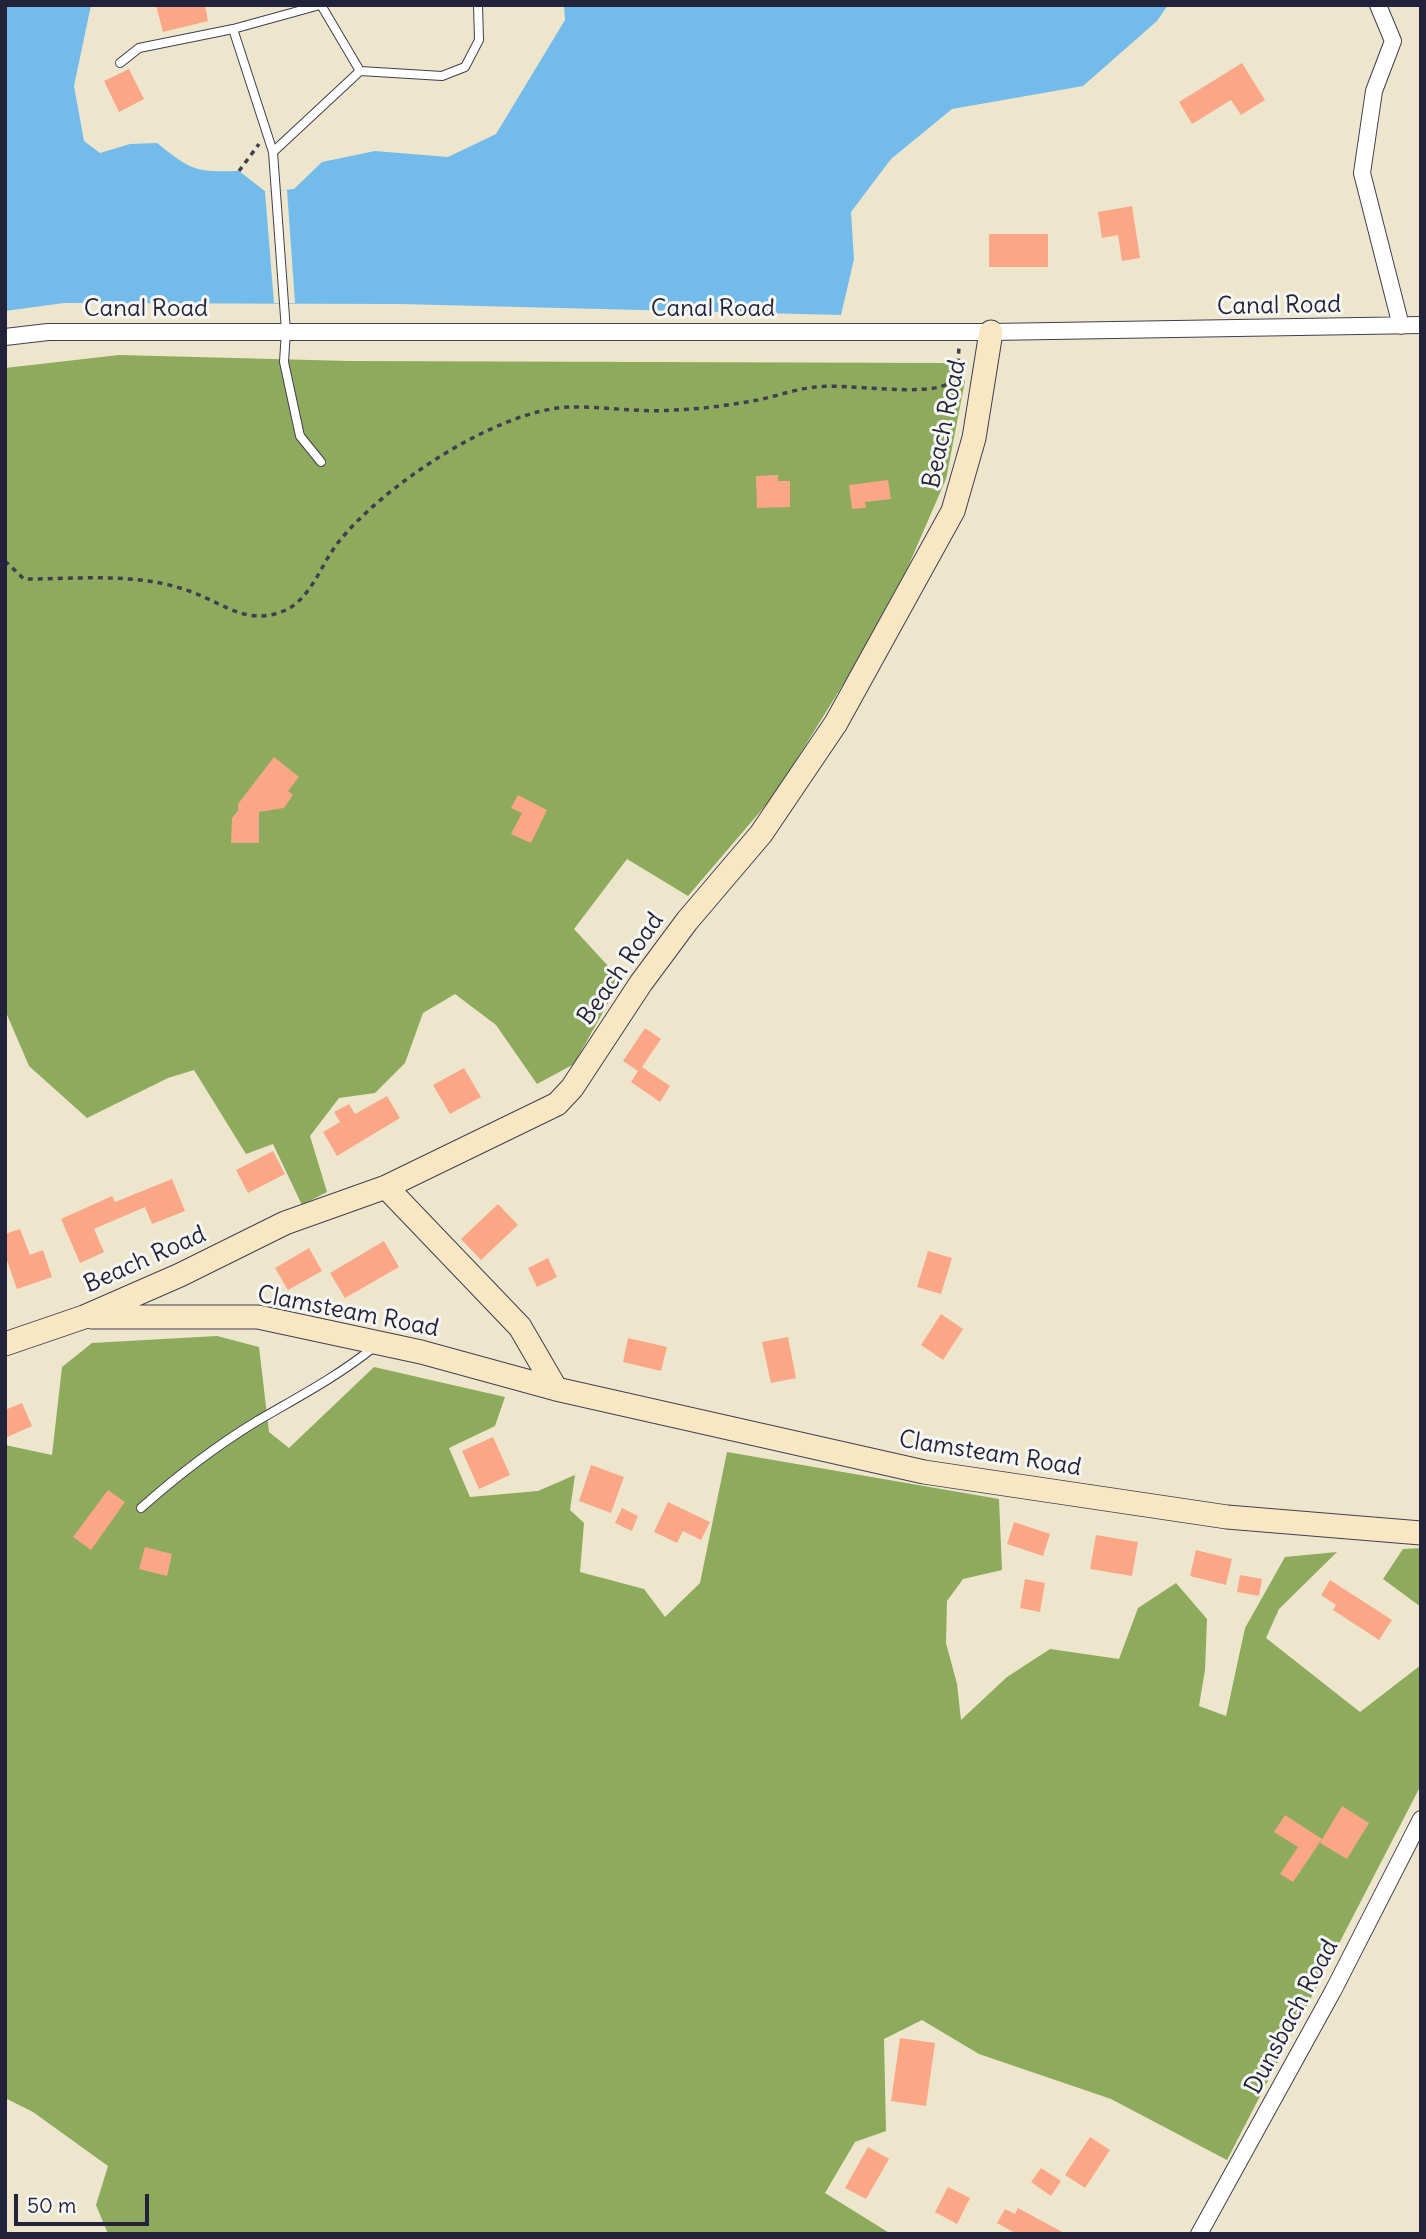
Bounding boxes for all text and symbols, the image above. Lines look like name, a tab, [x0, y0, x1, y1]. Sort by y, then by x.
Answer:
street label: Canal Road	[1217, 291, 1341, 321]
street label: Canal Road	[84, 295, 208, 323]
street label: Canal Road	[651, 295, 775, 323]
street label: Beach Road	[917, 357, 973, 491]
street label: Beach Road	[572, 907, 670, 1031]
street label: Beach Road	[80, 1220, 210, 1300]
street label: Clamsteam Road	[255, 1280, 441, 1344]
street label: Clamsteam Road	[897, 1425, 1083, 1483]
street label: Dunsbach Road	[1239, 1935, 1345, 2099]
scale bar	[18, 2180, 152, 2224]
text: 50 m	[27, 2192, 76, 2219]

